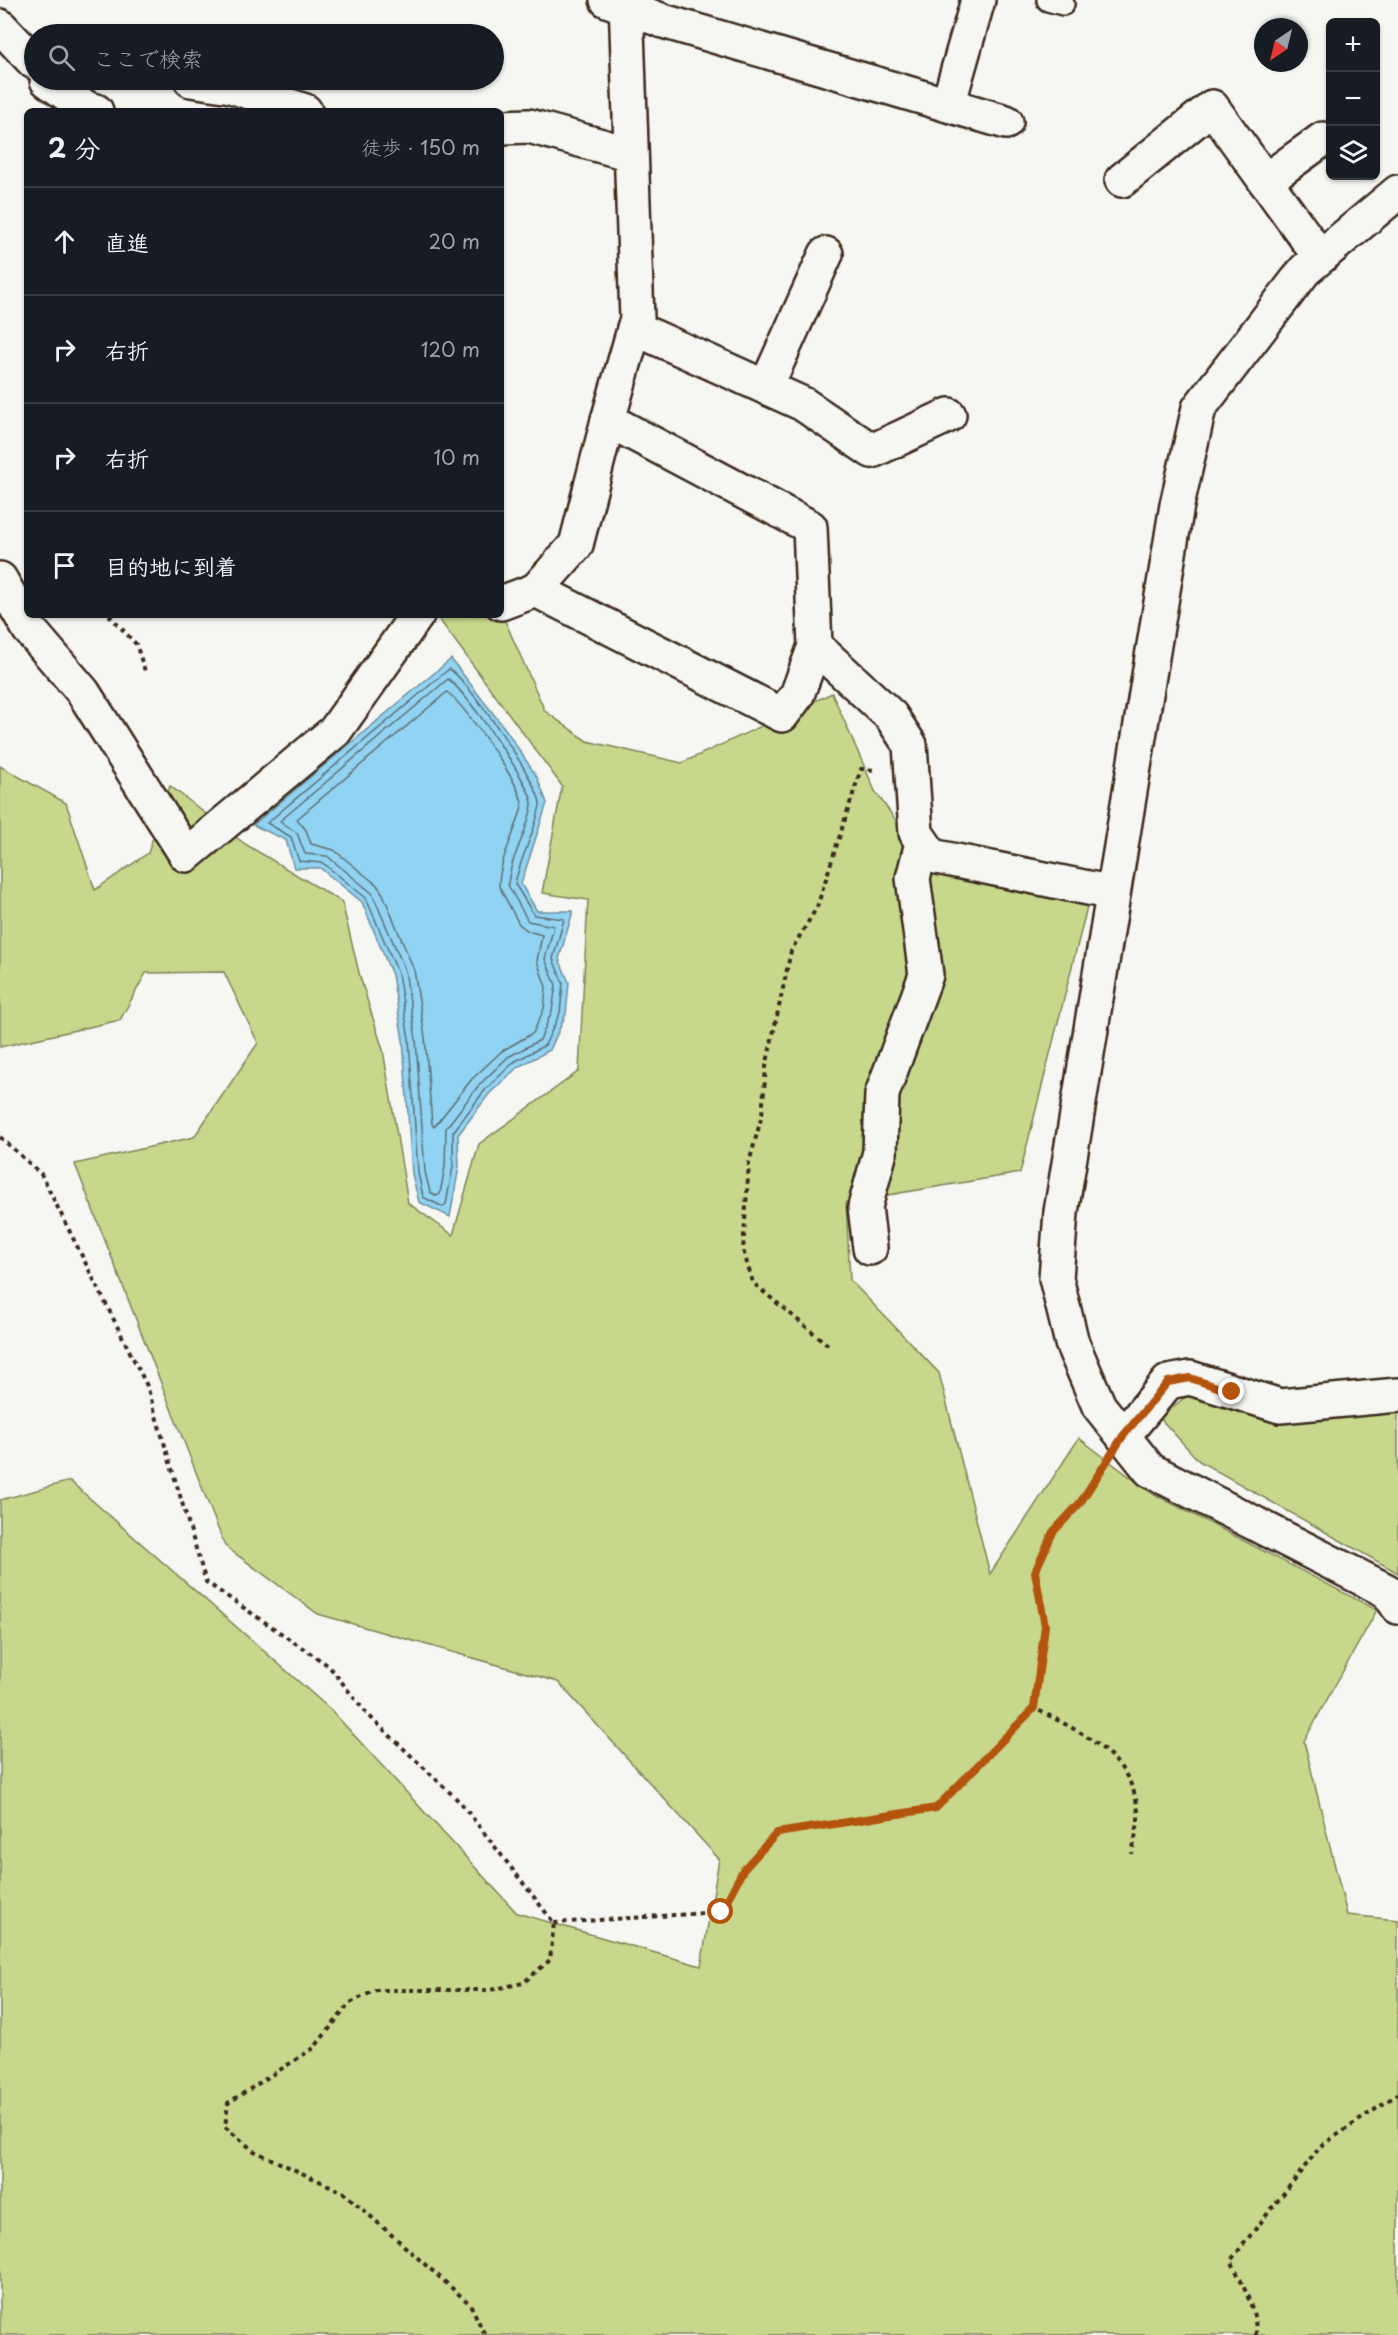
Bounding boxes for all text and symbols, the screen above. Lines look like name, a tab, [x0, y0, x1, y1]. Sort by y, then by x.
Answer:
north arrow	[1254, 18, 1308, 72]
map controls	[1326, 18, 1380, 180]
button: +	[1326, 18, 1380, 72]
search box	[24, 24, 504, 90]
icon: search	[45, 41, 78, 74]
text: ここで検索	[93, 41, 203, 74]
button: −	[1326, 72, 1380, 126]
button: layers	[1326, 126, 1380, 180]
text: 2 分	[48, 128, 101, 167]
text: 徒歩 · 150 m	[362, 132, 480, 162]
icon: ahead	[48, 225, 81, 258]
text: 直進	[105, 225, 149, 258]
text: 20 m	[428, 226, 480, 256]
icon: right	[48, 333, 81, 366]
text: 右折	[105, 333, 149, 366]
text: 120 m	[421, 334, 480, 364]
icon: right	[48, 441, 81, 474]
text: 右折	[105, 441, 149, 474]
text: 10 m	[433, 442, 480, 472]
icon: arrive	[48, 549, 81, 582]
text: 目的地に到着	[105, 549, 237, 582]
route end	[1218, 1378, 1244, 1404]
route start	[707, 1898, 733, 1924]

